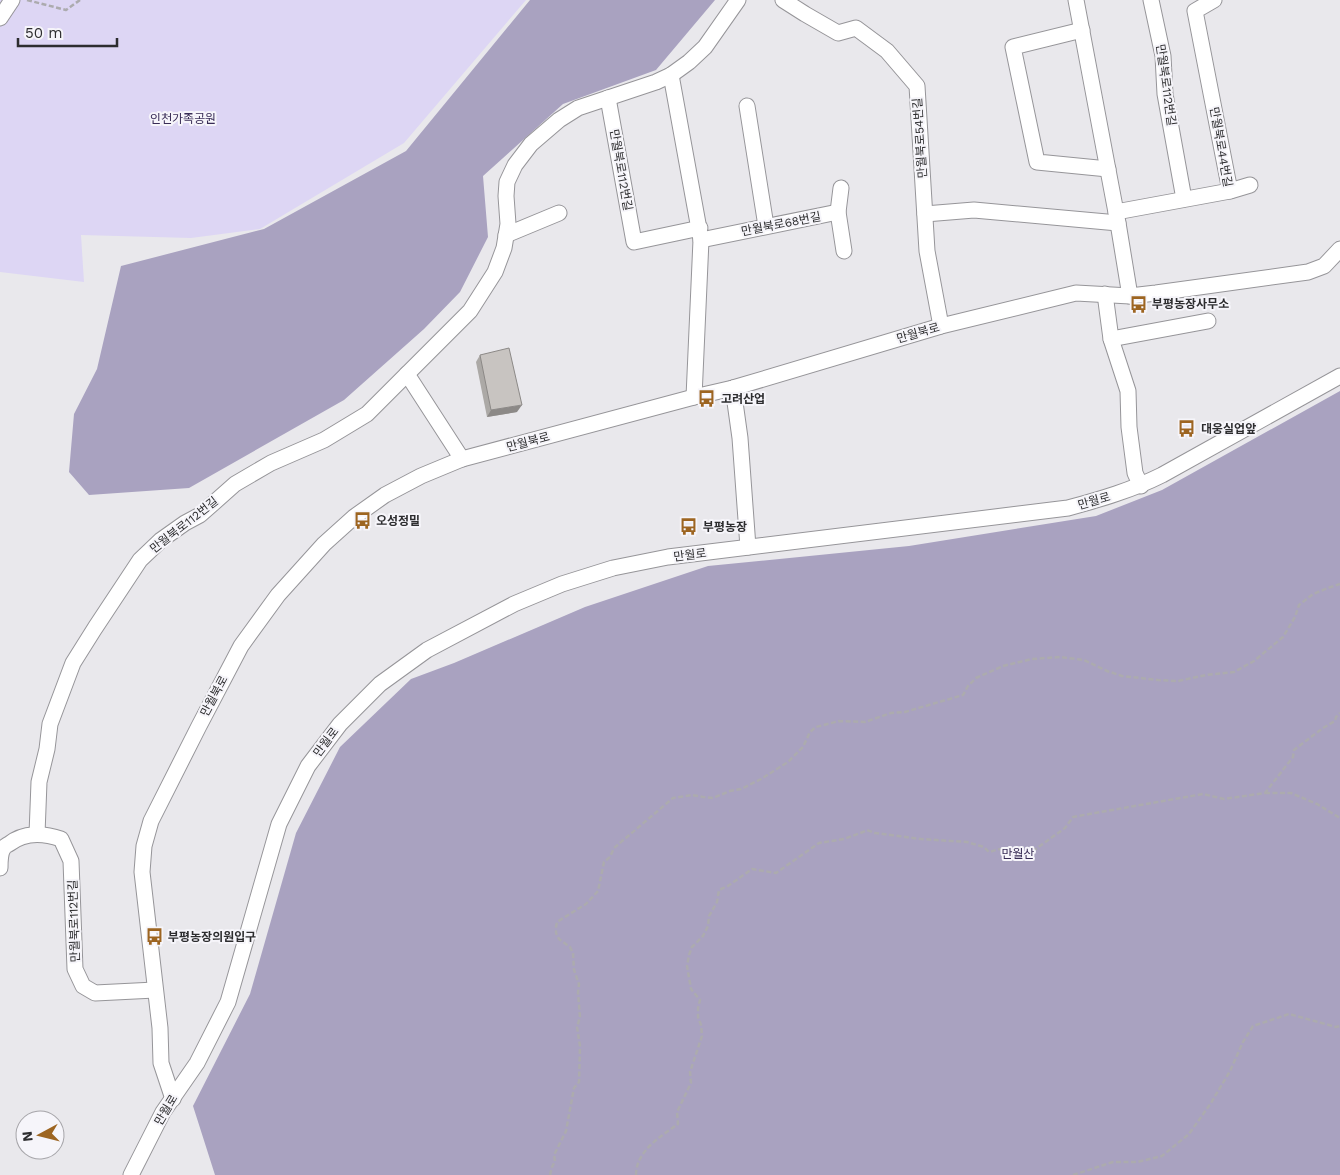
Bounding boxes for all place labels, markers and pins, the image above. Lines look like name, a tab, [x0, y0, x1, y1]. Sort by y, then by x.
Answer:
bus stop icon: 부평농장사무소	[1128, 294, 1148, 314]
place label: 부평농장사무소	[1152, 297, 1229, 311]
bus stop icon: 고려산업	[697, 389, 717, 409]
place label: 고려산업	[721, 392, 765, 406]
bus stop icon: 대웅실업앞	[1177, 419, 1197, 439]
place label: 대웅실업앞	[1201, 422, 1256, 436]
bus stop icon: 오성정밀	[352, 511, 372, 531]
place label: 오성정밀	[376, 514, 420, 528]
bus stop icon: 부평농장	[679, 517, 699, 537]
place label: 부평농장	[703, 520, 747, 534]
bus stop icon: 부평농장의원입구	[144, 927, 164, 947]
place label: 부평농장의원입구	[168, 930, 256, 944]

